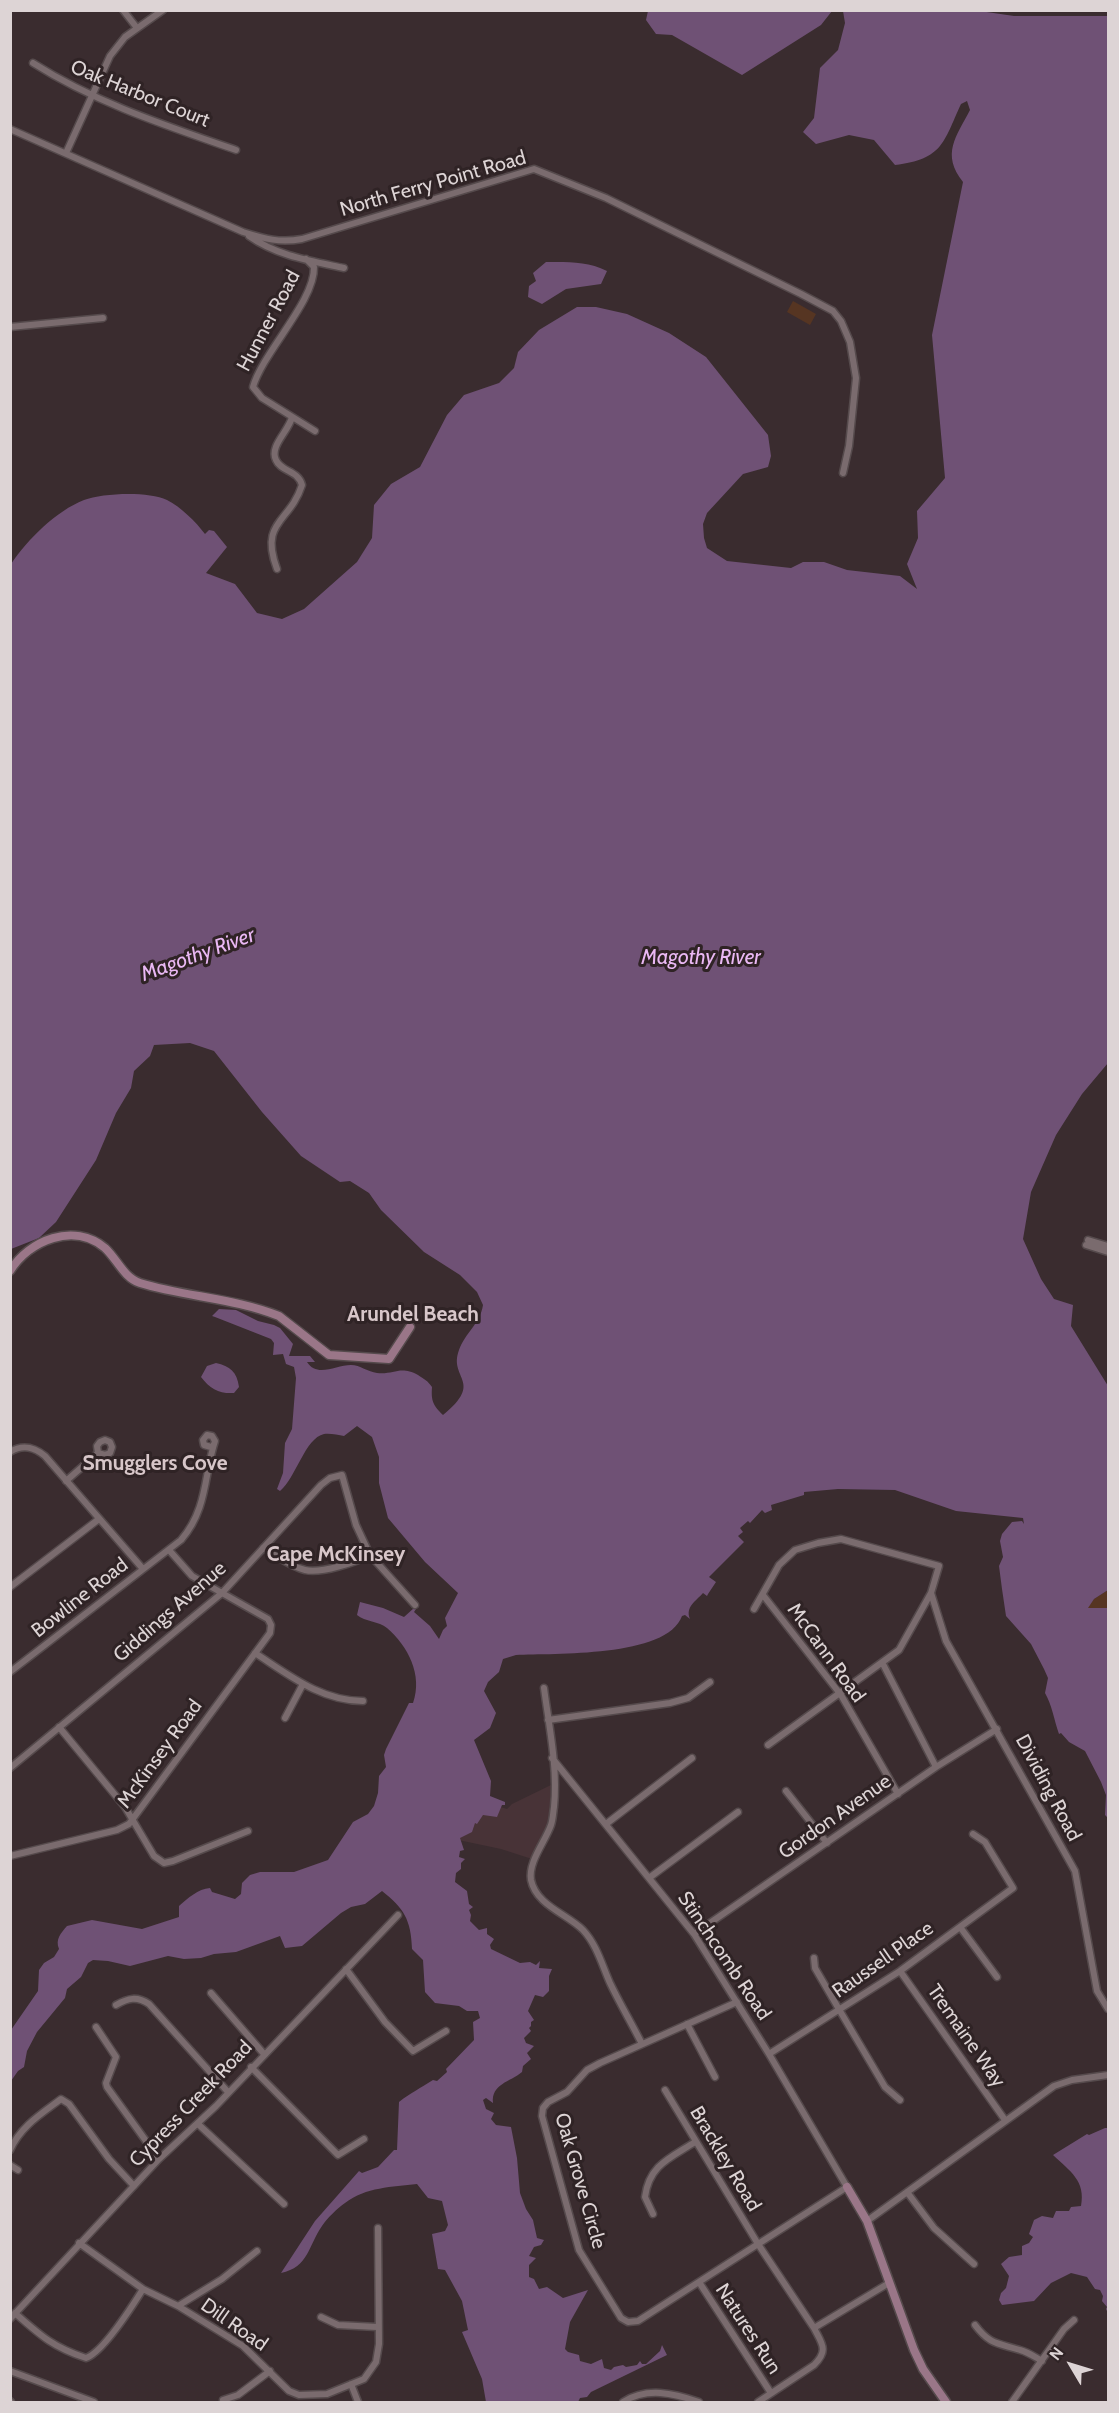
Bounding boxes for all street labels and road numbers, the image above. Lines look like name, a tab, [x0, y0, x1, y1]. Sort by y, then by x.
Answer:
street label: Oak Harbor Court	[67, 55, 213, 133]
street label: North Ferry Point Road	[337, 146, 529, 222]
street label: Hunner Road	[232, 266, 306, 376]
street label: Bowline Road	[27, 1553, 133, 1643]
street label: Giddings Avenue	[109, 1557, 231, 1667]
street label: McCann Road	[782, 1599, 870, 1707]
street label: McKinsey Road	[113, 1695, 207, 1813]
street label: Dividing Road	[1010, 1731, 1086, 1845]
street label: Gordon Avenue	[774, 1769, 896, 1865]
street label: Stinchcomb Road	[672, 1887, 776, 2025]
street label: Raussell Place	[828, 1916, 938, 2004]
street label: Tremaine Way	[922, 1980, 1010, 2092]
street label: Cypress Creek Road	[125, 2036, 257, 2172]
street label: Brackley Road	[684, 2102, 766, 2216]
street label: Oak Grove Circle	[549, 2110, 611, 2252]
street label: Natures Run	[710, 2279, 786, 2379]
street label: Dill Road	[196, 2293, 272, 2357]

